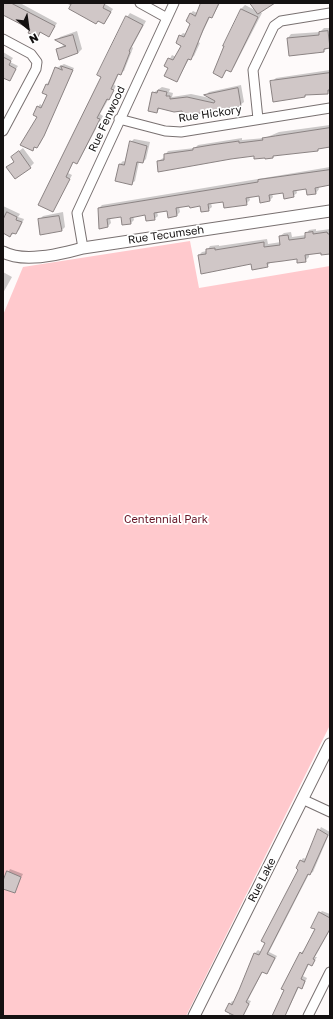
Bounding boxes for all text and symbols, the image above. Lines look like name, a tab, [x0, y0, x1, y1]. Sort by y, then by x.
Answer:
north arrow	[8, 8, 48, 48]
text: N	[27, 31, 41, 47]
street label: Rue Fenwood	[86, 84, 128, 154]
street label: Rue Hickory	[178, 103, 242, 125]
street label: Rue Tecumseh	[127, 223, 205, 247]
park label: Centennial Park	[124, 513, 208, 527]
street label: Rue Lake	[245, 856, 279, 904]

